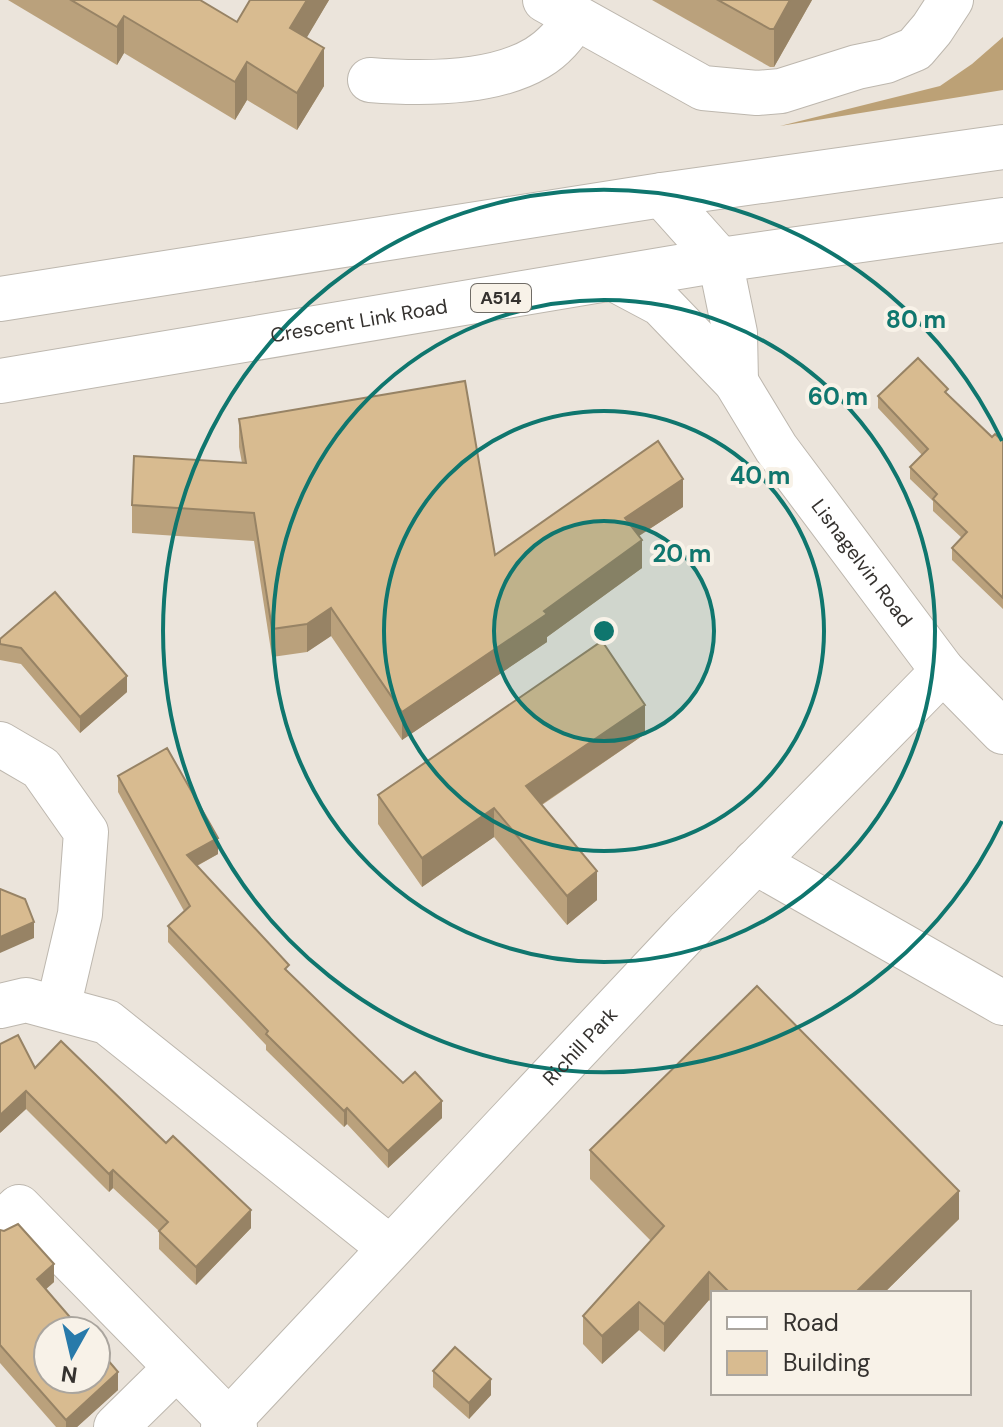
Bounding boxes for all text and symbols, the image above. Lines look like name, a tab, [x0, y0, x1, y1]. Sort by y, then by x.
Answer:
road number: A514	[471, 284, 531, 312]
street label: Crescent Link Road	[268, 293, 449, 348]
text: 80 m	[886, 304, 946, 335]
text: 60 m	[808, 381, 868, 412]
text: 40 m	[730, 460, 790, 491]
street label: Lisnagelvin Road	[806, 494, 918, 632]
text: 20 m	[653, 538, 711, 569]
centre of rings	[590, 617, 618, 645]
street label: Richill Park	[537, 1001, 623, 1091]
legend	[711, 1291, 971, 1395]
text: Road	[783, 1307, 839, 1338]
north arrow	[32, 1315, 112, 1395]
text: Building	[783, 1347, 870, 1378]
text: N	[59, 1359, 79, 1390]

